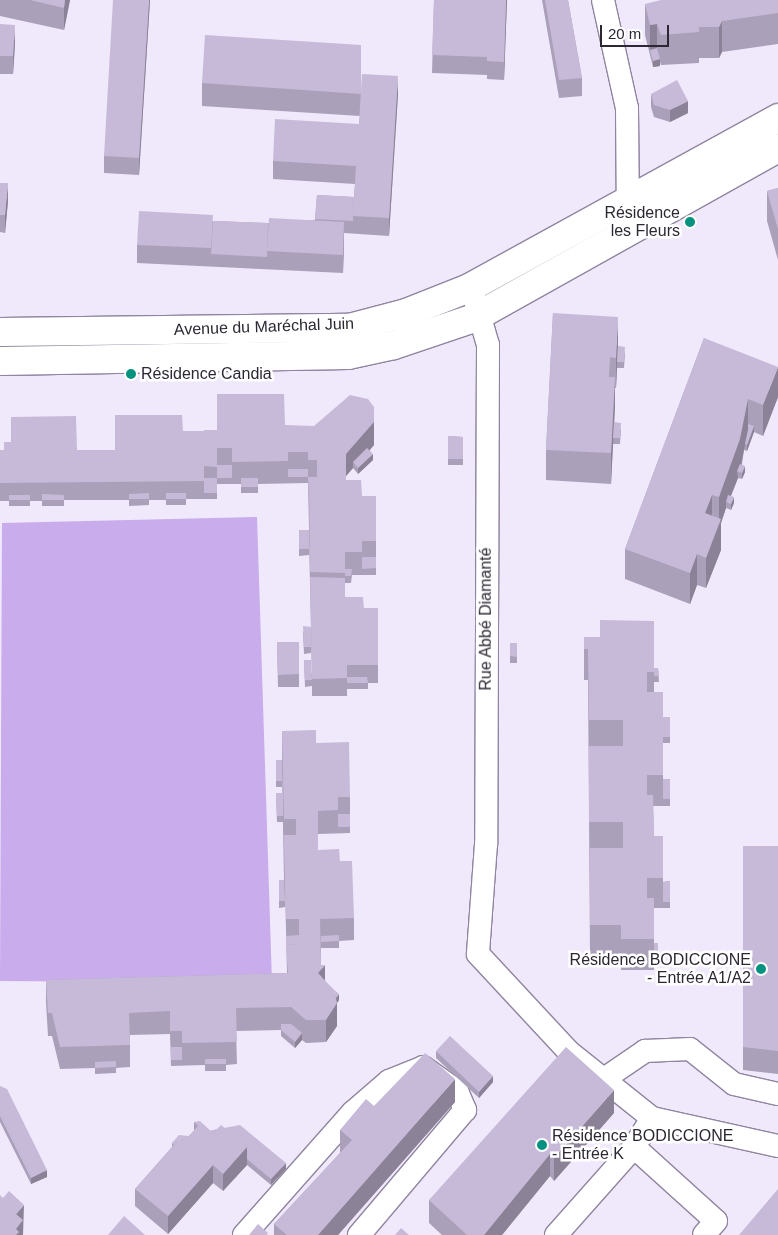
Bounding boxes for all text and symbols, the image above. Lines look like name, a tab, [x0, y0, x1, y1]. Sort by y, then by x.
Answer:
scale bar	[603, 15, 672, 47]
text: 20 m	[608, 25, 641, 42]
place label: Résidence les Fleurs	[604, 203, 680, 241]
marker: Résidence les Fleurs	[684, 216, 696, 228]
street label: Avenue du Maréchal Juin	[174, 314, 354, 340]
place label: Résidence Candia	[141, 364, 272, 384]
marker: Résidence Candia	[125, 368, 137, 380]
street label: Rue Abbé Diamanté	[476, 547, 496, 691]
place label: Résidence BODICCIONE - Entrée A1/A2	[570, 950, 751, 988]
marker: Résidence BODICCIONE - Entrée A1/A2	[755, 963, 767, 975]
place label: Résidence BODICCIONE - Entrée K	[552, 1126, 733, 1164]
marker: Résidence BODICCIONE - Entrée K	[536, 1139, 548, 1151]

